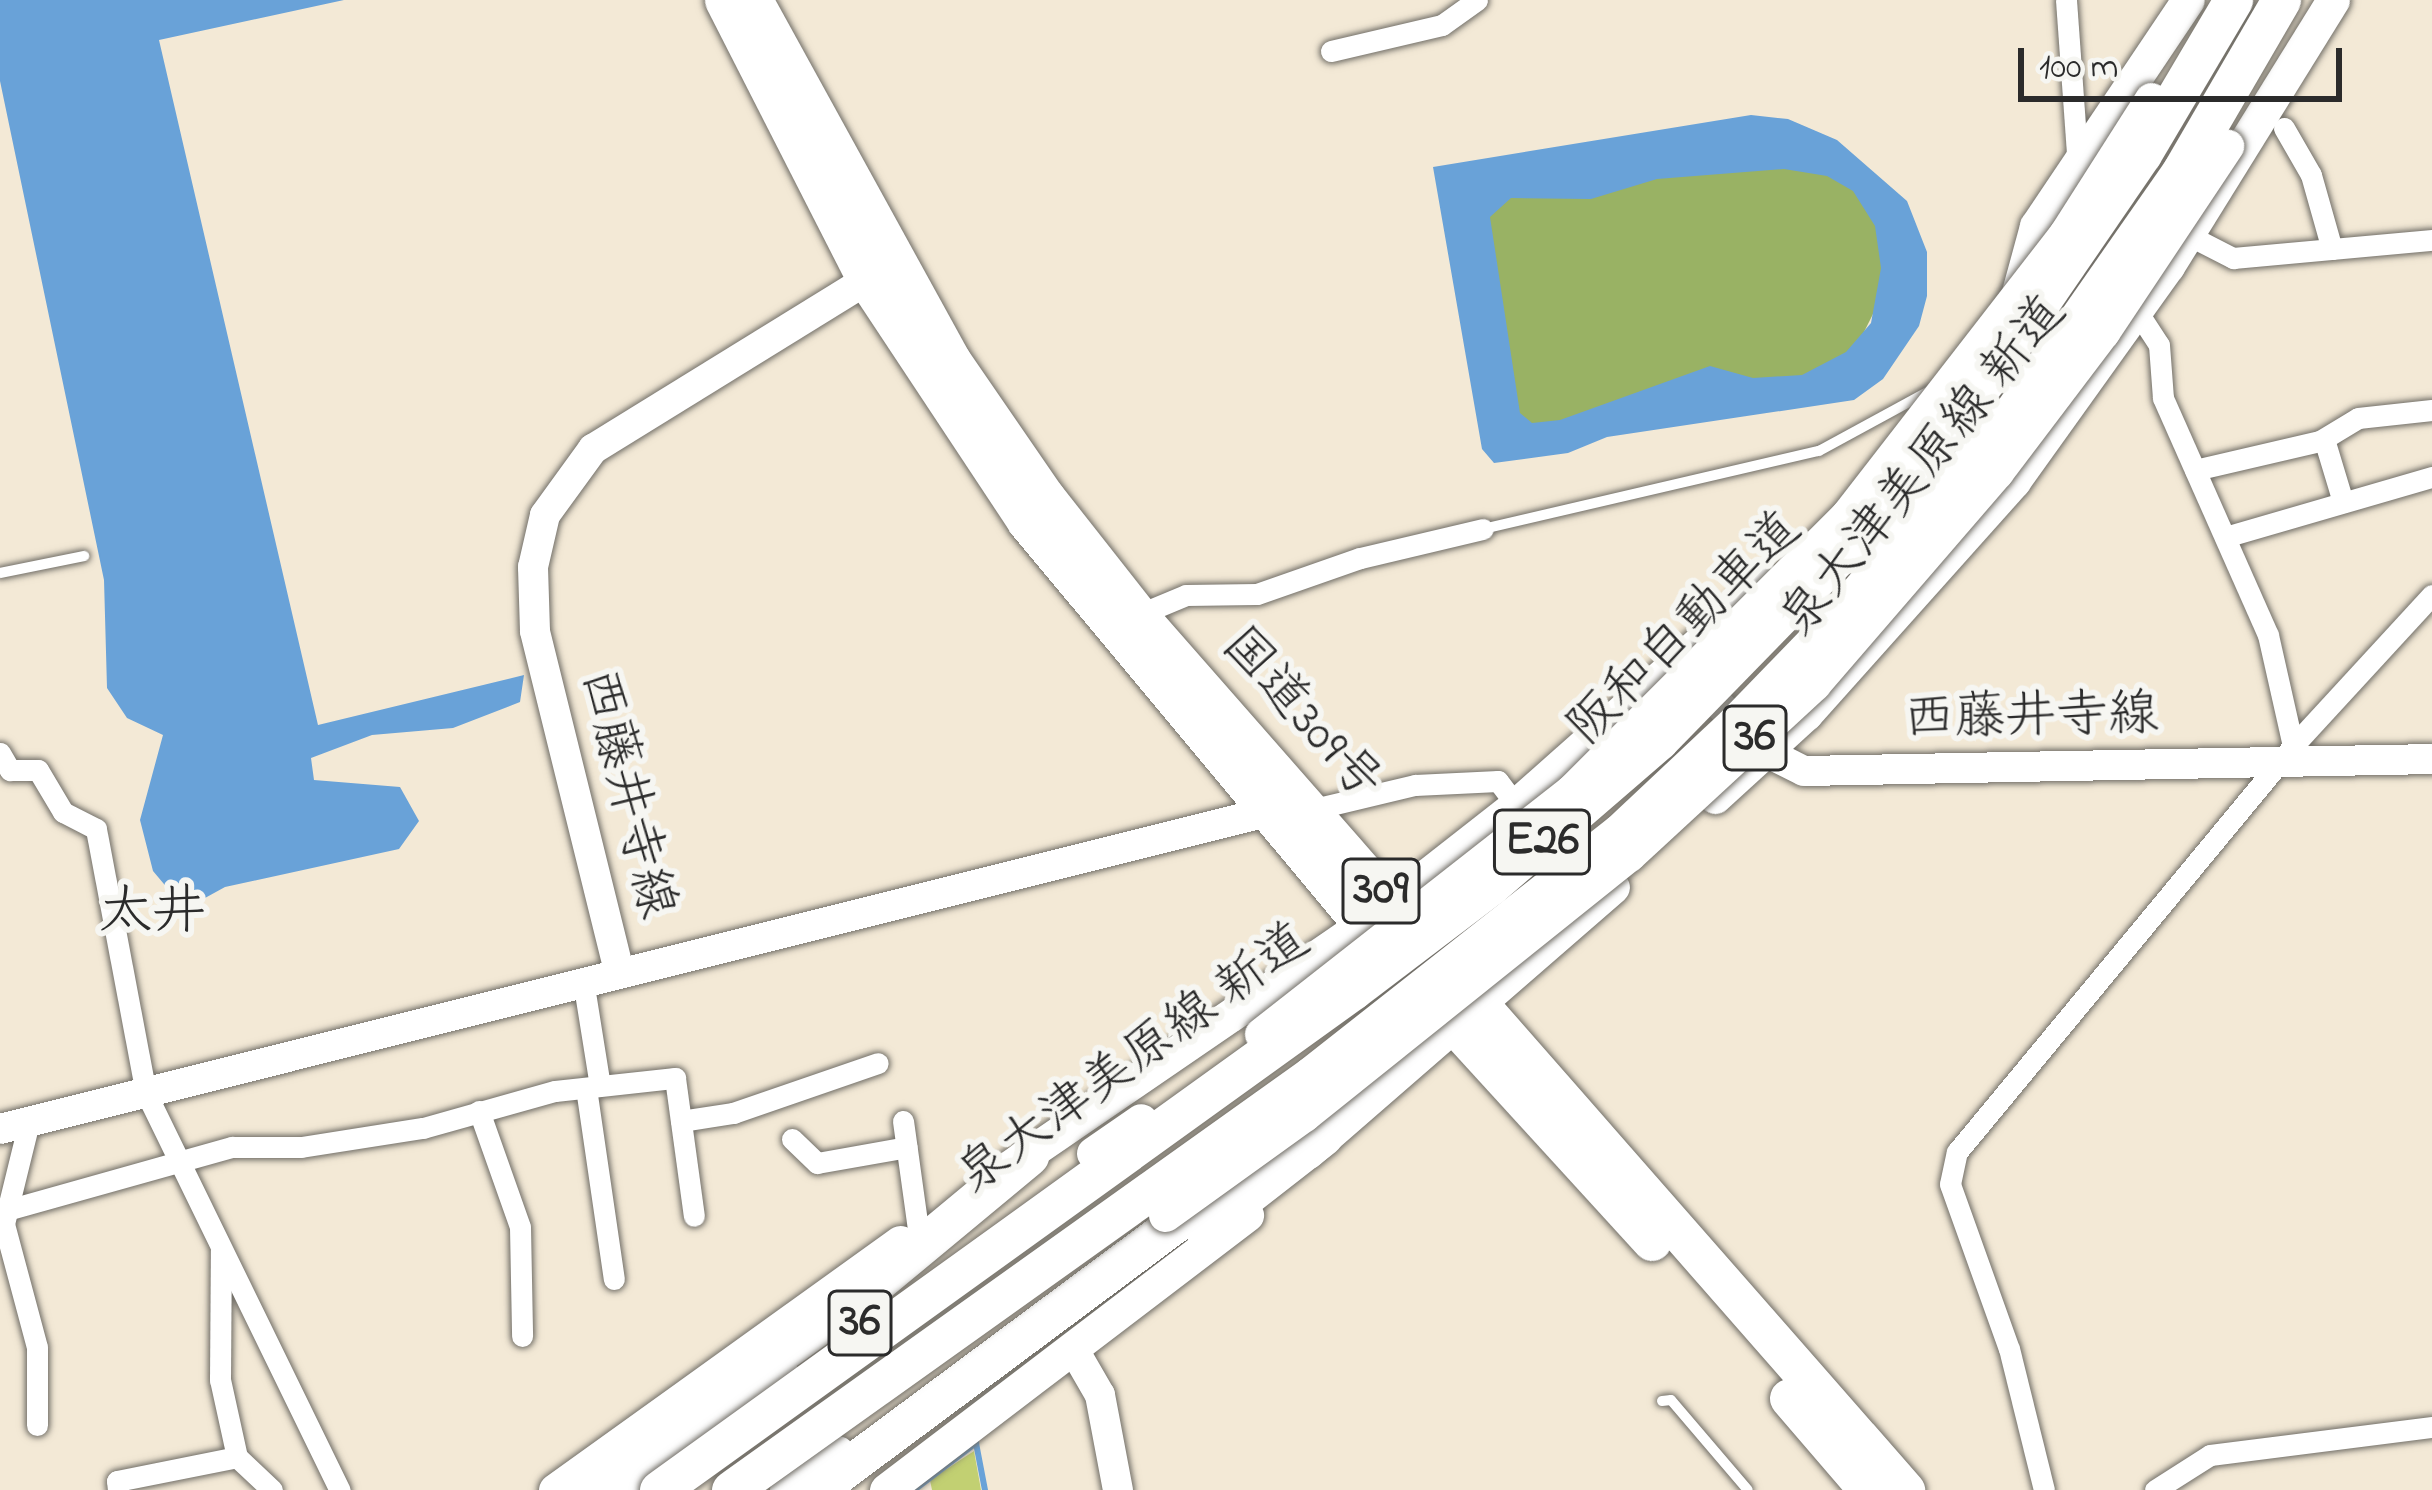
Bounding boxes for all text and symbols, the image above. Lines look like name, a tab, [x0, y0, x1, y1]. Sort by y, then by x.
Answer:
scale bar	[2024, 24, 2348, 98]
text: 100 m	[2039, 42, 2119, 95]
street label: 泉大津美原線 新道	[1769, 284, 2081, 650]
street label: 阪和自動車道	[1556, 500, 1816, 760]
street label: 国道309号	[1207, 616, 1393, 814]
street label: 西藤井寺線	[564, 663, 686, 925]
street label: 西藤井寺線	[1903, 686, 2159, 752]
road number: 36	[1722, 696, 1788, 780]
road number: E26	[1491, 800, 1593, 884]
road number: 309	[1339, 849, 1423, 933]
district label: 太井	[98, 882, 206, 946]
street label: 泉大津美原線 新道	[947, 912, 1323, 1208]
road number: 36	[827, 1281, 893, 1365]

